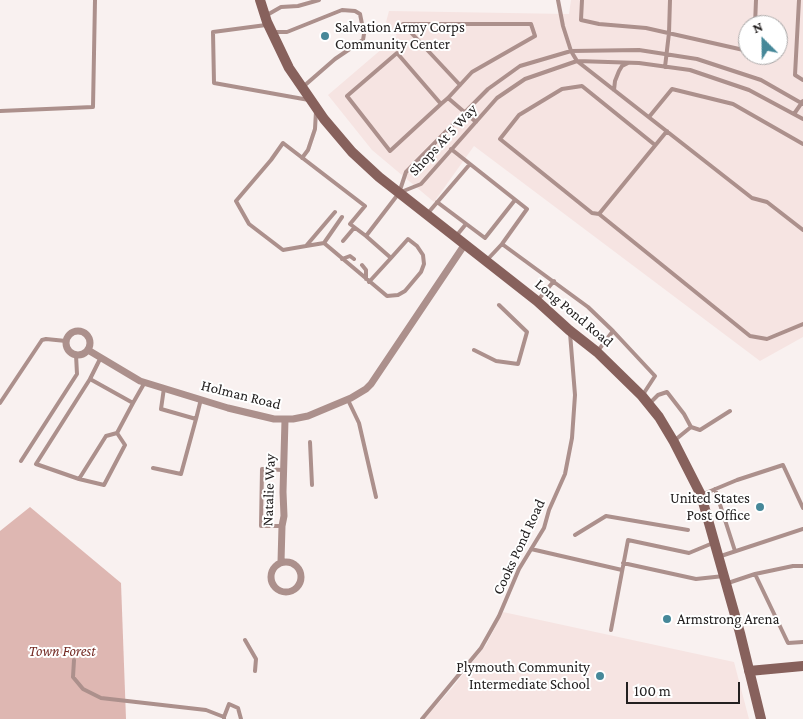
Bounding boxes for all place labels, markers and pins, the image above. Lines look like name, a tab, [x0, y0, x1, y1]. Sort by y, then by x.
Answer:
place label: Salvation Army Corps Community Center	[335, 18, 465, 53]
marker: Salvation Army Corps Community Center	[319, 30, 331, 42]
place label: United States Post Office	[670, 489, 750, 524]
marker: United States Post Office	[754, 501, 766, 513]
place label: Armstrong Arena	[677, 610, 779, 628]
marker: Armstrong Arena	[661, 613, 673, 625]
place label: Plymouth Community Intermediate School	[456, 658, 590, 693]
marker: Plymouth Community Intermediate School	[594, 670, 606, 682]

